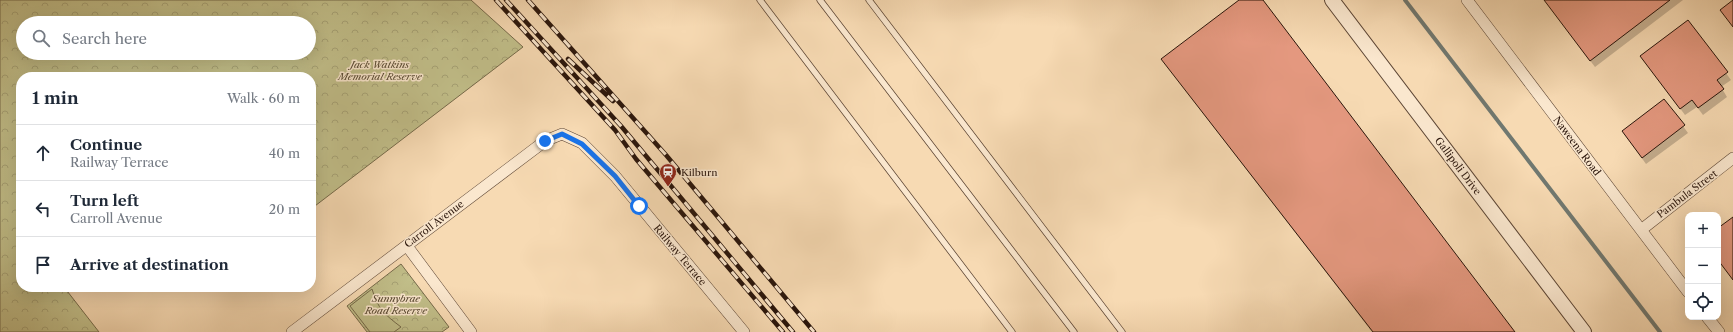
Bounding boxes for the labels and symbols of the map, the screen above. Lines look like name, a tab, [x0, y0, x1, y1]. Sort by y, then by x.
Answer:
park label: Jack Watkins Memorial Reserve	[337, 58, 423, 83]
street label: Naweena Road	[1550, 114, 1604, 178]
route end	[536, 132, 554, 150]
street label: Gallipoli Drive	[1432, 134, 1484, 198]
station icon: Kilburn	[658, 162, 678, 187]
place label: Kilburn	[681, 166, 718, 179]
street label: Pambula Street	[1654, 167, 1720, 221]
street label: Carroll Avenue	[402, 197, 467, 251]
route start	[630, 197, 648, 215]
street label: Railway Terrace	[651, 222, 710, 289]
park label: Sunnybrae Road Reserve	[364, 292, 428, 317]

